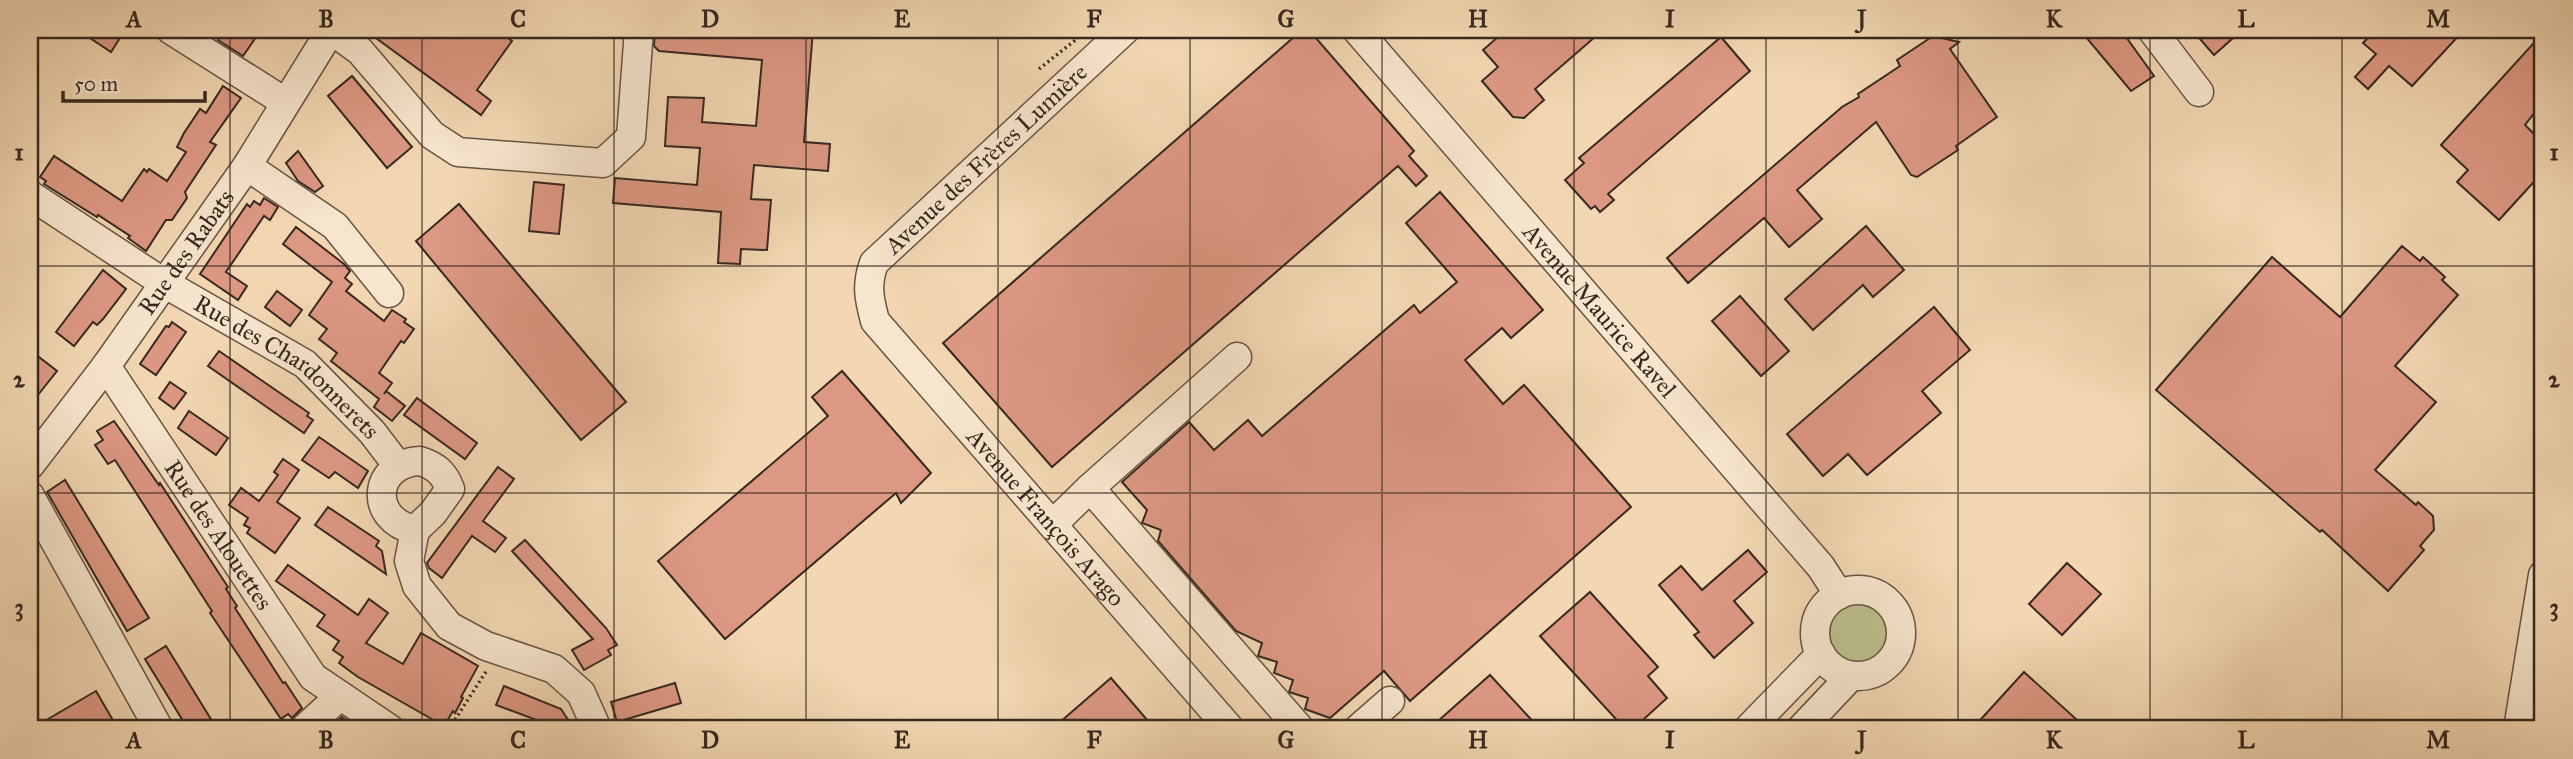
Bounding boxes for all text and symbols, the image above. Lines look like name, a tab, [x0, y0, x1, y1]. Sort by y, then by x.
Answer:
text: A	[124, 5, 142, 33]
text: B	[318, 5, 334, 33]
text: C	[510, 5, 526, 33]
text: D	[701, 5, 719, 33]
text: E	[894, 5, 911, 33]
text: F	[1086, 5, 1102, 33]
text: G	[1278, 5, 1295, 33]
text: H	[1468, 5, 1488, 33]
text: I	[1665, 5, 1675, 33]
text: J	[1854, 5, 1867, 34]
text: K	[2046, 5, 2064, 33]
text: L	[2238, 5, 2256, 33]
text: M	[2426, 5, 2450, 33]
street label: Avenue des Frères Lumière	[878, 57, 1093, 261]
scale bar	[63, 60, 205, 104]
text: 50 m	[74, 71, 119, 97]
text: 1	[14, 138, 24, 166]
text: 1	[2549, 138, 2559, 166]
street label: Rue des Rabats	[132, 184, 241, 321]
street label: Avenue Maurice Ravel	[1516, 217, 1683, 404]
street label: Rue des Chardonnerets	[188, 288, 387, 445]
text: 2	[13, 365, 25, 393]
text: 2	[2548, 365, 2560, 393]
street label: Avenue François Arago	[960, 421, 1131, 613]
street label: Rue des Alouettes	[158, 454, 279, 616]
text: 3	[14, 593, 24, 622]
text: 3	[2549, 593, 2559, 622]
text: A	[124, 726, 142, 754]
text: B	[318, 726, 334, 754]
text: C	[510, 726, 526, 754]
text: D	[701, 726, 719, 754]
text: E	[894, 726, 911, 754]
text: F	[1086, 726, 1102, 754]
text: G	[1278, 726, 1295, 754]
text: H	[1468, 726, 1488, 754]
text: I	[1665, 726, 1675, 754]
text: J	[1854, 726, 1867, 755]
text: K	[2046, 726, 2064, 754]
text: L	[2238, 726, 2256, 754]
text: M	[2426, 726, 2450, 754]

